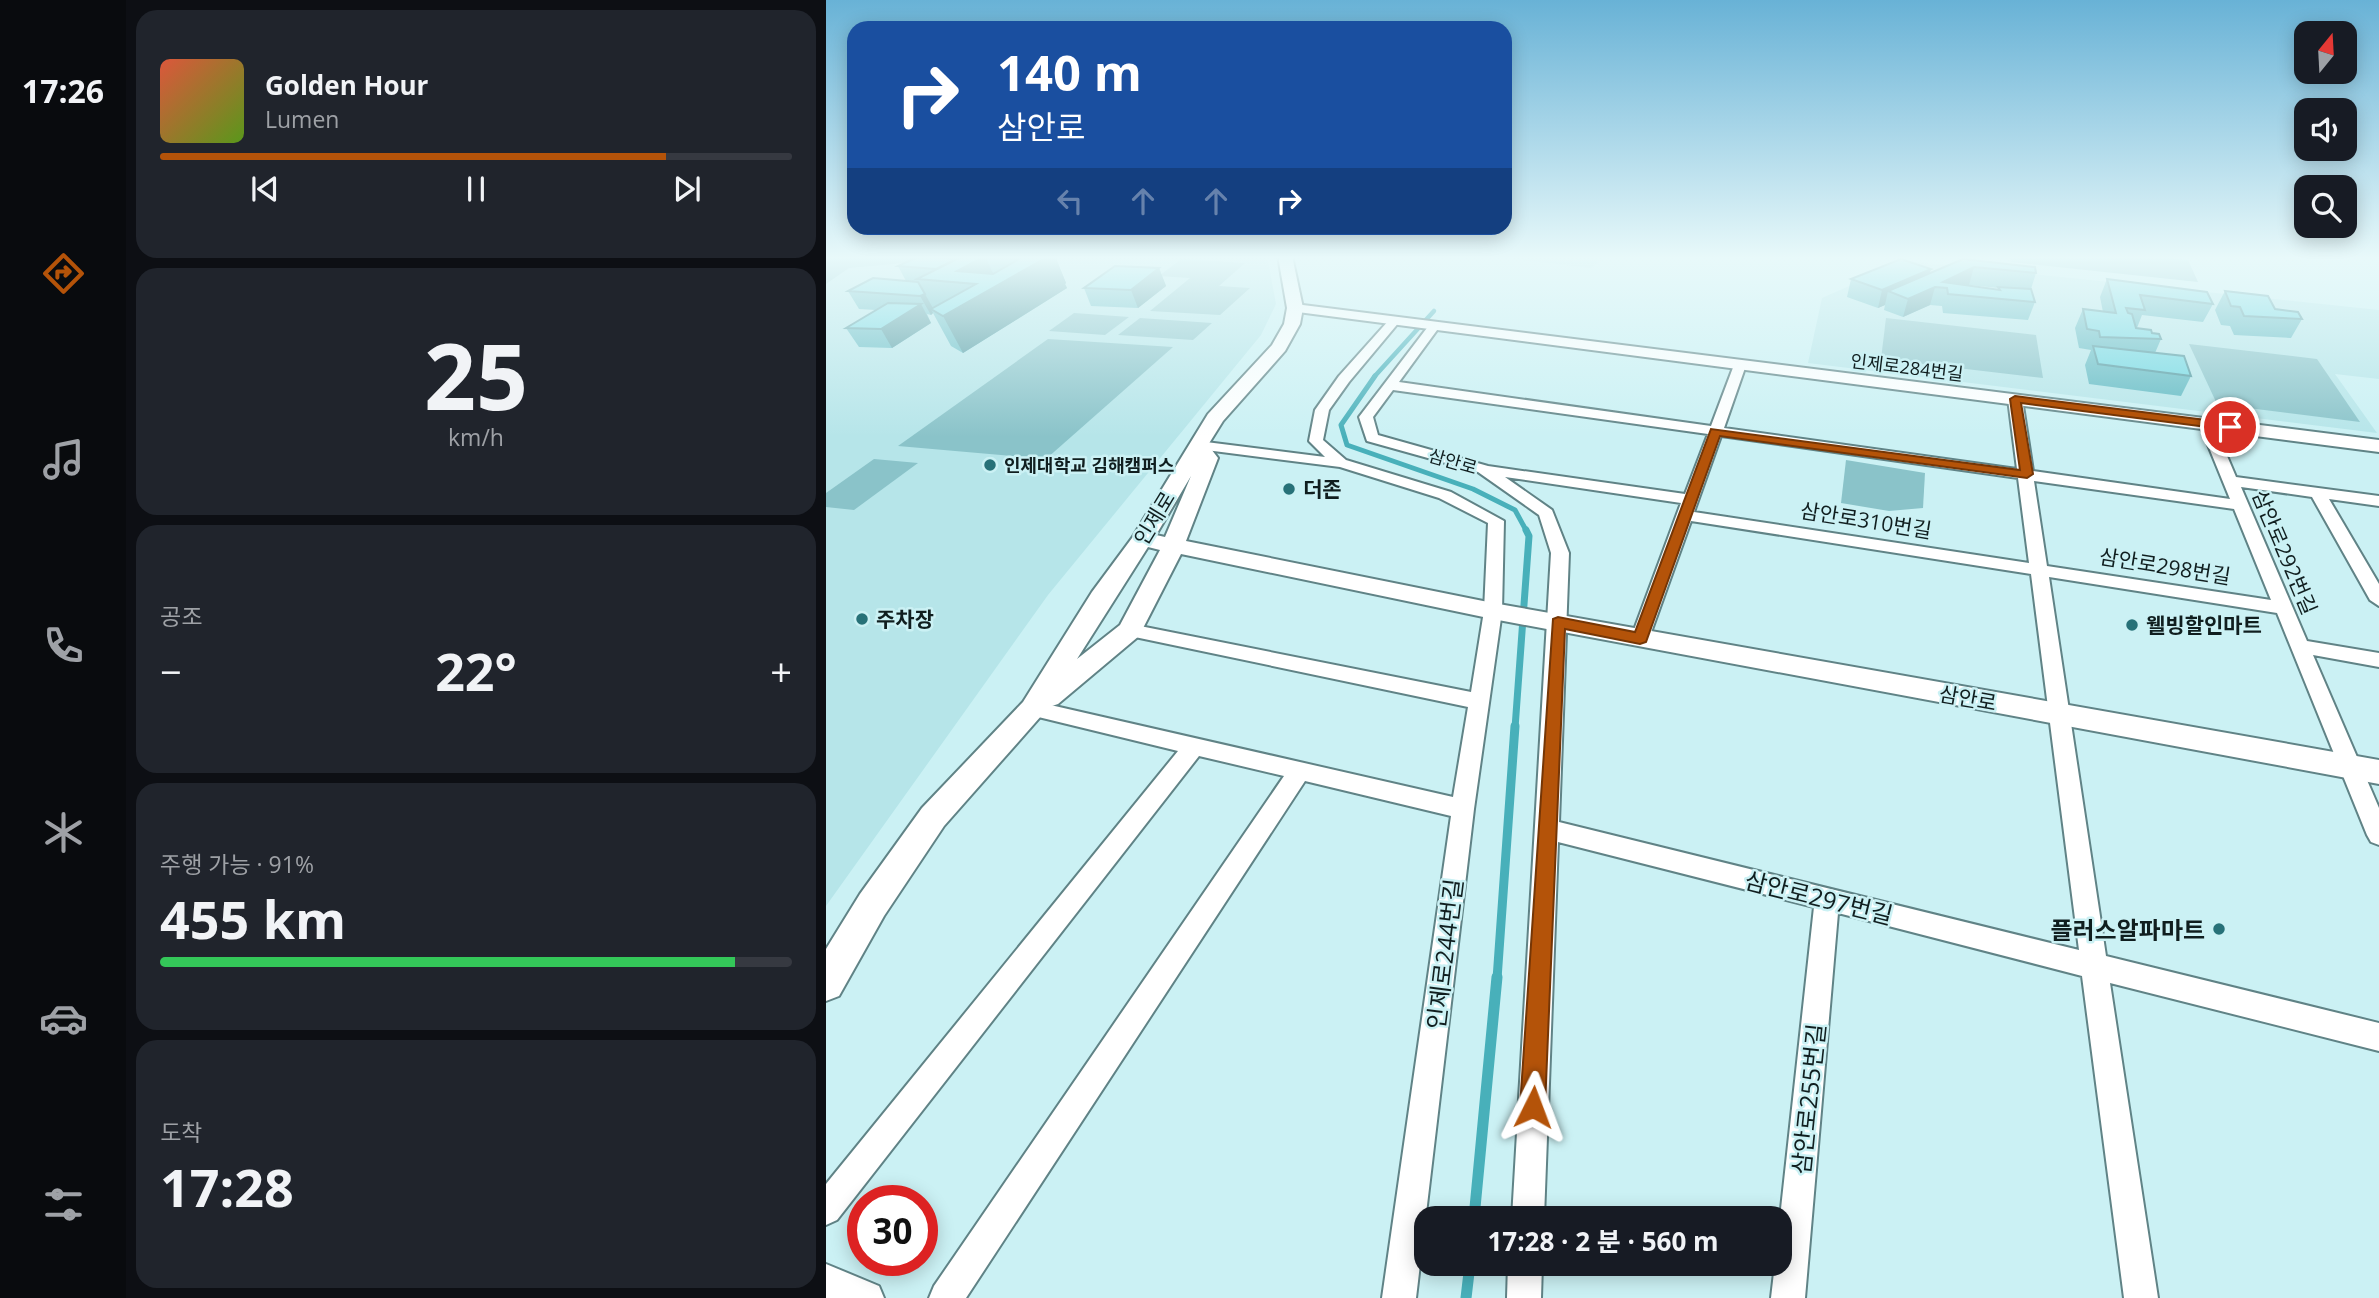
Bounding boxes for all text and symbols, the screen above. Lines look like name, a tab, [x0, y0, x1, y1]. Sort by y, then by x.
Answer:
north arrow	[2294, 21, 2357, 84]
map controls	[2294, 21, 2357, 238]
text: 140 m	[997, 39, 1142, 105]
icon: right	[882, 49, 973, 140]
text: Golden Hour	[265, 67, 428, 103]
text: 17:26	[22, 69, 104, 112]
button: sound	[2294, 98, 2357, 161]
text: Lumen	[265, 103, 339, 135]
text: 삼안로	[997, 105, 1085, 148]
icon: previous	[246, 170, 284, 208]
icon: pause	[457, 170, 495, 208]
icon: next	[668, 170, 706, 208]
button: search	[2294, 175, 2357, 238]
icon: left	[1051, 182, 1089, 220]
icon: ahead	[1124, 182, 1162, 220]
icon: ahead	[1197, 182, 1235, 220]
icon: right	[1270, 182, 1308, 220]
icon: directions	[39, 249, 88, 298]
text: 25	[424, 313, 528, 437]
street label: 인제로284번길	[1849, 348, 1965, 386]
pin	[2200, 397, 2260, 457]
icon: arrive	[2211, 408, 2249, 446]
text: km/h	[448, 421, 504, 453]
icon: music	[39, 435, 88, 484]
street label: 삼안로	[1426, 443, 1480, 479]
place label: 인제대학교 김해캠퍼스	[1004, 453, 1174, 477]
marker: 인제대학교 김해캠퍼스	[982, 457, 998, 473]
place label: 더존	[1303, 475, 1342, 503]
marker: 더존	[1281, 481, 1297, 497]
street label: 삼안로292번길	[2246, 485, 2324, 619]
street label: 인제로	[1127, 486, 1181, 550]
street label: 삼안로310번길	[1798, 496, 1934, 544]
street label: 삼안로298번길	[2097, 542, 2233, 590]
text: 공조	[160, 600, 202, 632]
place label: 주차장	[876, 605, 934, 633]
marker: 주차장	[854, 611, 870, 627]
place label: 웰빙할인마트	[2146, 611, 2262, 639]
marker: 웰빙할인마트	[2124, 617, 2140, 633]
icon: phone	[39, 621, 88, 670]
text: 22°	[435, 635, 517, 706]
text: −	[160, 645, 182, 697]
text: +	[770, 645, 792, 697]
street label: 삼안로	[1937, 679, 1999, 717]
icon: climate	[39, 808, 88, 857]
text: 주행 가능 · 91%	[160, 848, 314, 880]
street label: 삼안로297번길	[1741, 863, 1897, 931]
street label: 인제로244번길	[1418, 877, 1470, 1031]
text: 455 km	[160, 883, 346, 954]
place label: 플러스알파마트	[2050, 913, 2205, 946]
marker: 플러스알파마트	[2211, 921, 2227, 937]
icon: car	[39, 994, 88, 1043]
street label: 삼안로255번길	[1784, 1022, 1832, 1176]
position arrow	[1496, 1070, 1570, 1144]
text: 도착	[160, 1116, 202, 1148]
text: 17:28	[160, 1151, 294, 1222]
icon: filters	[39, 1180, 88, 1229]
speed limit sign: 30	[847, 1185, 938, 1276]
text: 17:28 · 2 분 · 560 m	[1487, 1223, 1719, 1259]

